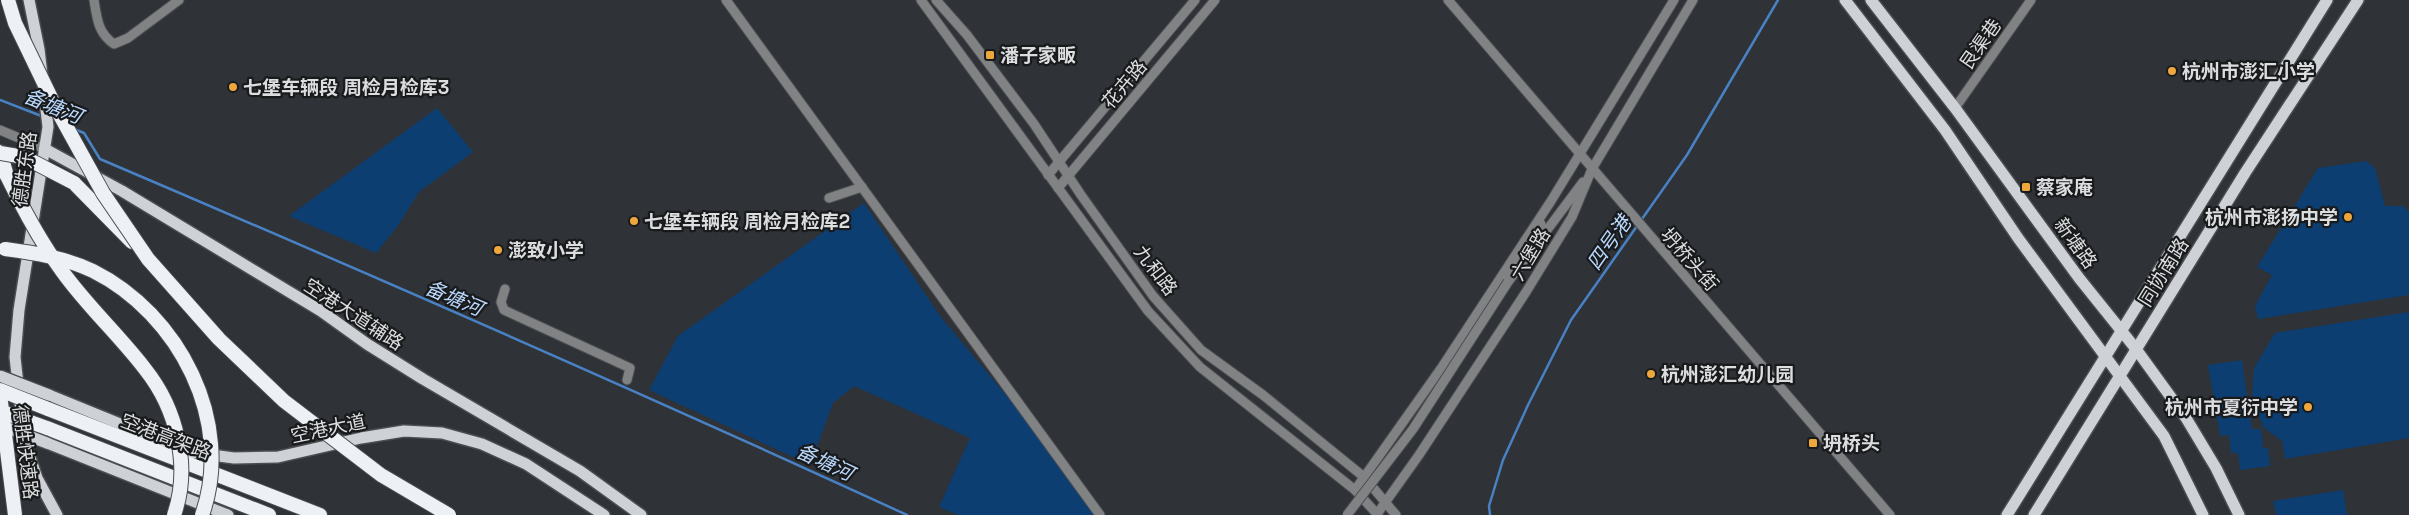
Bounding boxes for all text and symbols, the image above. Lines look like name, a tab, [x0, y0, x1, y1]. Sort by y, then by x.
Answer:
street label: 艮渠巷	[1954, 14, 2007, 75]
place label: 潘子家畈	[1000, 43, 1076, 68]
marker: 潘子家畈	[984, 49, 996, 61]
street label: 花卉路	[1096, 54, 1152, 114]
place label: 杭州市澎汇小学	[2182, 59, 2315, 84]
marker: 杭州市澎汇小学	[2166, 65, 2178, 77]
place label: 七堡车辆段 周检月检库3	[243, 75, 449, 100]
marker: 七堡车辆段 周检月检库3	[227, 81, 239, 93]
water label: 备塘河	[20, 83, 89, 131]
street label: 德胜东路	[7, 130, 42, 208]
place label: 蔡家庵	[2036, 175, 2093, 200]
marker: 蔡家庵	[2020, 181, 2032, 193]
place label: 杭州市澎扬中学	[2205, 205, 2338, 230]
place label: 七堡车辆段 周检月检库2	[644, 209, 850, 234]
water label: 四号港	[1581, 209, 1639, 275]
marker: 杭州市澎扬中学	[2342, 211, 2354, 223]
street label: 新塘路	[2049, 213, 2102, 274]
marker: 七堡车辆段 周检月检库2	[628, 215, 640, 227]
street label: 坍桥头街	[1655, 222, 1724, 296]
street label: 六堡路	[1505, 223, 1556, 285]
street label: 同协南路	[2133, 233, 2194, 311]
place label: 澎致小学	[508, 238, 584, 263]
street label: 九和路	[1128, 240, 1183, 301]
marker: 澎致小学	[492, 244, 504, 256]
street label: 空港大道辅路	[299, 273, 408, 356]
water label: 备塘河	[421, 274, 490, 323]
place label: 杭州澎汇幼儿园	[1661, 362, 1794, 387]
marker: 杭州澎汇幼儿园	[1645, 368, 1657, 380]
place label: 杭州市夏衍中学	[2165, 395, 2298, 420]
marker: 杭州市夏衍中学	[2302, 401, 2314, 413]
street label: 德胜快速路	[7, 403, 44, 501]
street label: 空港高架路	[117, 408, 215, 465]
street label: 空港大道	[288, 408, 368, 449]
place label: 坍桥头	[1823, 431, 1880, 456]
marker: 坍桥头	[1807, 437, 1819, 449]
water label: 备塘河	[792, 438, 861, 488]

